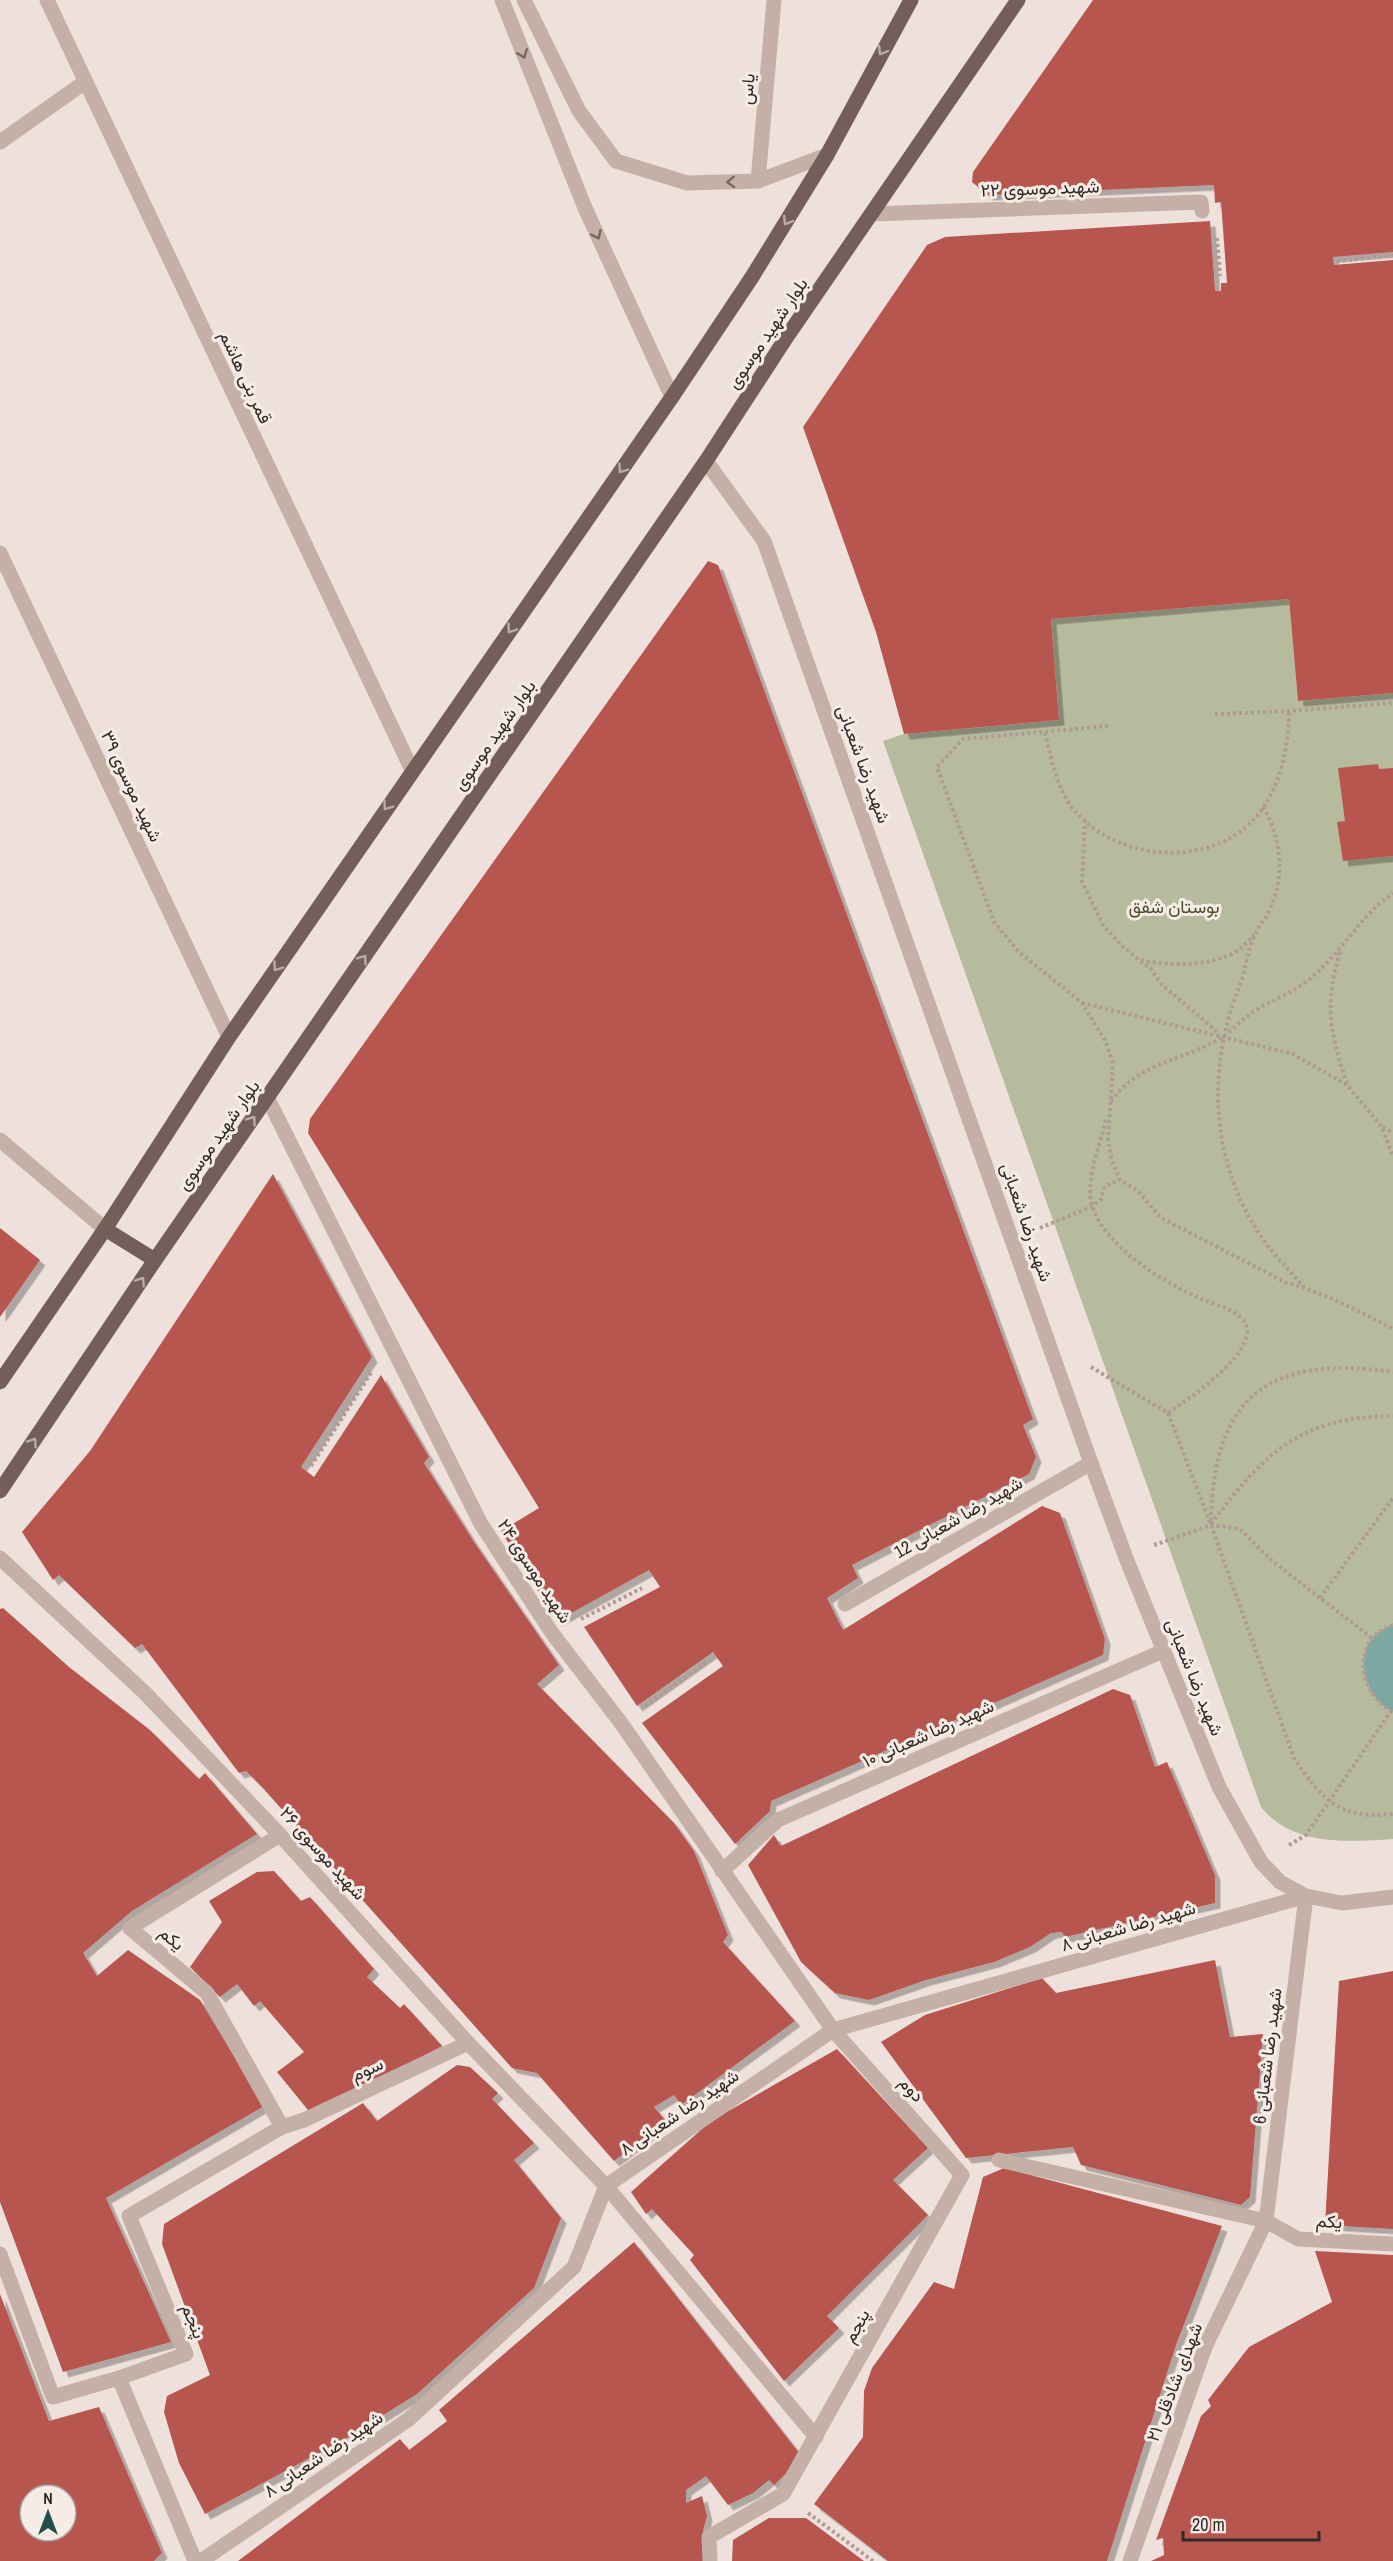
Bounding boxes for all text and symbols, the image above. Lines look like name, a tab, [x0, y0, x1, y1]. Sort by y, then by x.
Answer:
one-way arrow	[878, 45, 889, 55]
one-way arrow	[516, 48, 528, 59]
street label: یاس	[733, 72, 761, 106]
street label: شهید موسوی ۲۲	[980, 173, 1100, 203]
one-way arrow	[727, 176, 736, 188]
one-way arrow	[783, 215, 795, 225]
one-way arrow	[590, 228, 602, 239]
street label: بلوار شهید موسوی	[720, 272, 814, 394]
street label: قمر بنی هاشم	[214, 327, 278, 427]
one-way arrow	[618, 462, 629, 473]
one-way arrow	[507, 622, 518, 633]
street label: بلوار شهید موسوی	[447, 675, 541, 795]
street label: شهید رضا شعبانی	[831, 701, 897, 827]
street label: شهید موسوی ۳۹	[95, 726, 169, 846]
one-way arrow	[383, 799, 394, 810]
park label: بوستان شفق	[1129, 894, 1219, 919]
one-way arrow	[356, 955, 367, 966]
one-way arrow	[273, 960, 284, 971]
street label: بلوار شهید موسوی	[171, 1075, 265, 1195]
one-way arrow	[245, 1115, 256, 1126]
street label: شهید رضا شعبانی	[995, 1159, 1059, 1285]
one-way arrow	[134, 1276, 145, 1287]
one-way arrow	[26, 1438, 37, 1449]
street label: شهید رضا شعبانی 12	[889, 1470, 1027, 1564]
street label: شهید موسوی ۲۴	[492, 1514, 578, 1628]
street label: شهید رضا شعبانی	[1160, 1615, 1230, 1739]
street label: شهید رضا شعبانی ۱۰	[858, 1693, 998, 1773]
street label: شهید موسوی ۲۶	[274, 1801, 372, 1905]
street label: شهید رضا شعبانی ۸	[1058, 1895, 1198, 1957]
street label: یکم	[154, 1920, 190, 1956]
street label: شهید رضا شعبانی 6	[1246, 1987, 1288, 2125]
street label: سوم	[347, 2051, 387, 2087]
street label: شهید رضا شعبانی ۸	[614, 2063, 744, 2161]
street label: دوم	[894, 2070, 930, 2108]
street label: یکم	[1315, 2208, 1343, 2234]
street label: پنجم	[176, 2300, 212, 2342]
street label: پنجم	[836, 2304, 876, 2348]
street label: شهدای شادقلی ۲۱	[1140, 2319, 1208, 2445]
street label: شهید رضا شعبانی ۸	[258, 2405, 388, 2503]
north arrow	[18, 2483, 78, 2543]
text: N	[43, 2487, 53, 2509]
scale bar	[1183, 2504, 1320, 2542]
text: 20 m	[1192, 2512, 1225, 2537]

